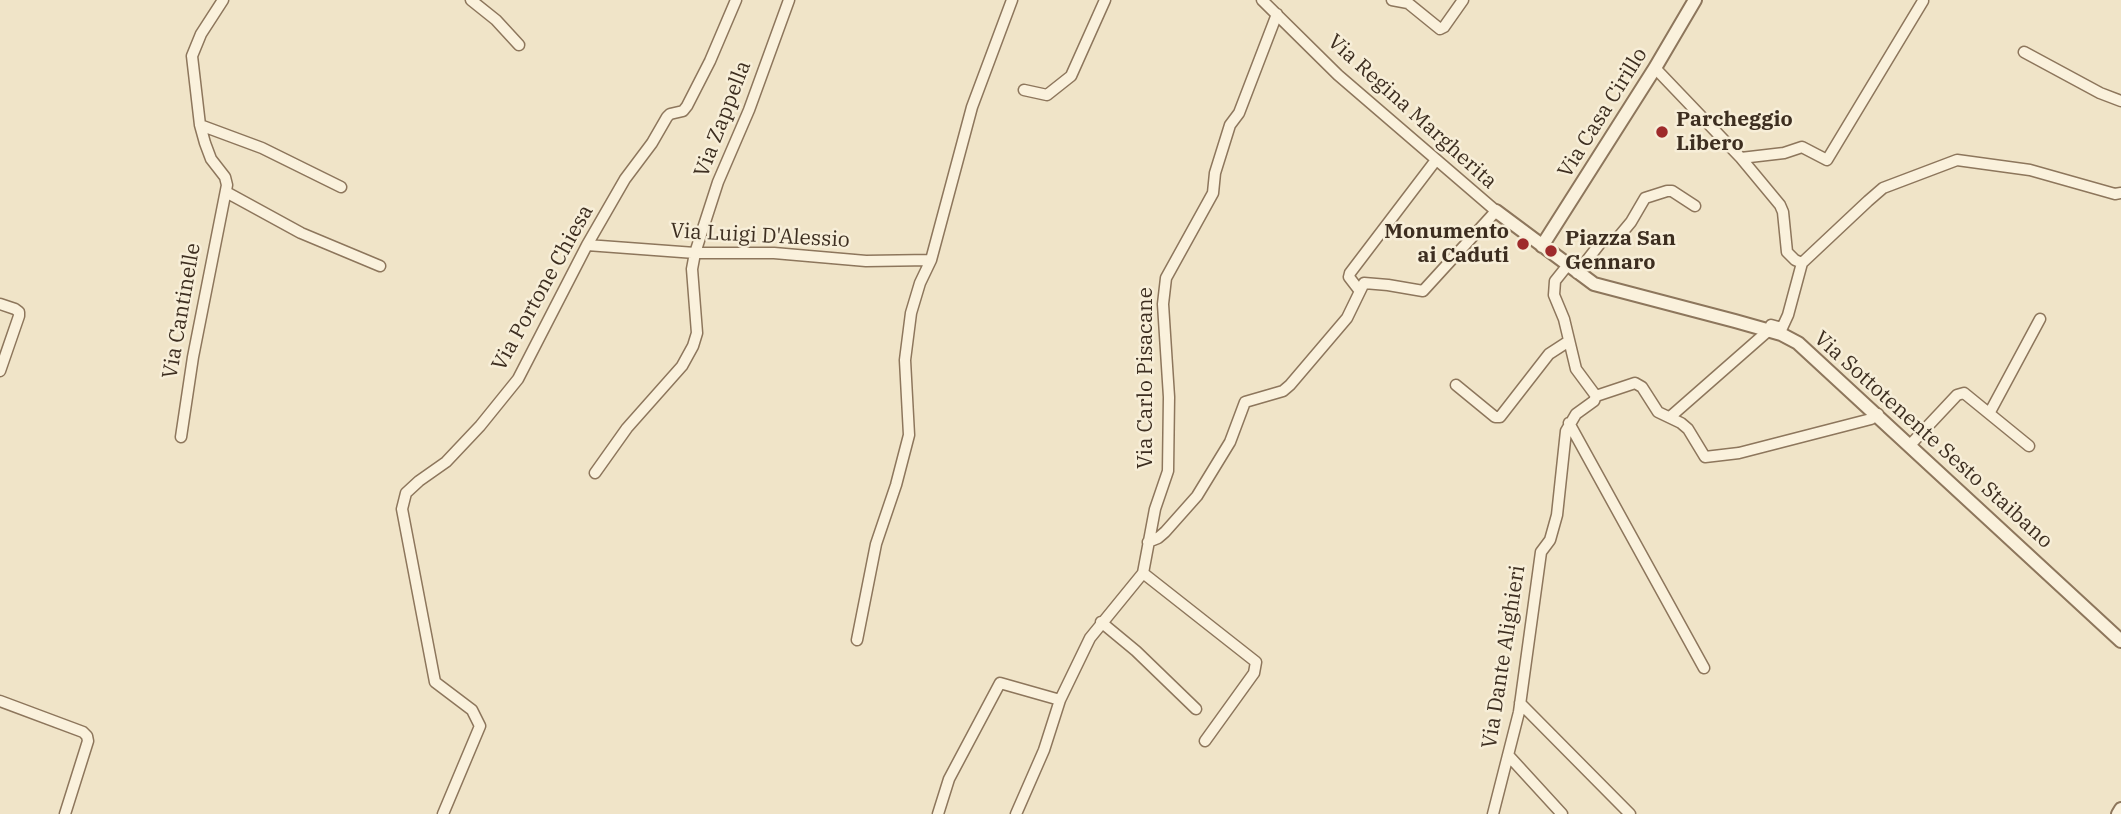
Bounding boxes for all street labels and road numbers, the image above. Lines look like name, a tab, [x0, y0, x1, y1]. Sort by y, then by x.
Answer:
street label: Via Regina Margherita	[1322, 29, 1502, 195]
street label: Via Casa Cirillo	[1553, 43, 1653, 183]
street label: Via Zappella	[689, 57, 757, 181]
street label: Via Portone Chiesa	[487, 201, 599, 375]
street label: Via Luigi D'Alessio	[670, 219, 850, 253]
street label: Via Cantinelle	[158, 241, 206, 381]
street label: Via Carlo Pisacane	[1133, 287, 1159, 469]
street label: Via Sottotenente Sesto Staibano	[1808, 326, 2058, 554]
street label: Via Dante Alighieri	[1477, 564, 1531, 750]

